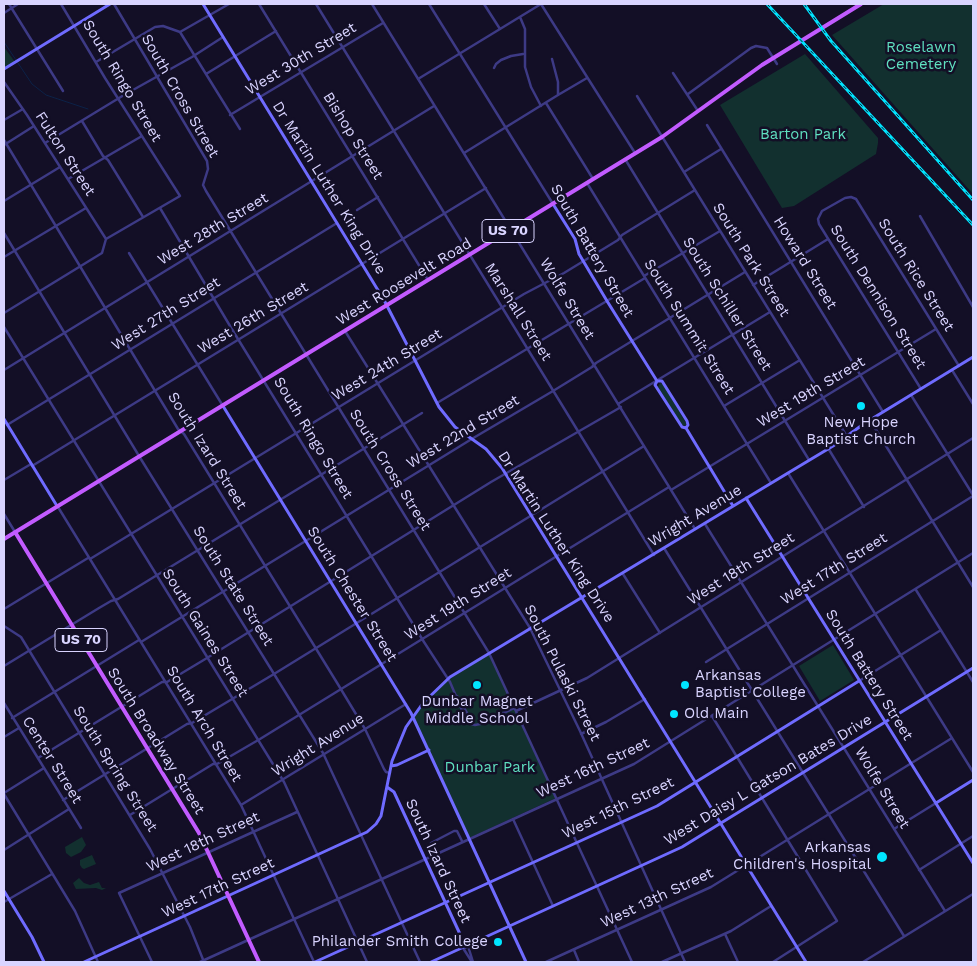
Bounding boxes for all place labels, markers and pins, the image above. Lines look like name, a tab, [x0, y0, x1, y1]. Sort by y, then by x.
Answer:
marker: New Hope Baptist Church	[855, 400, 867, 412]
place label: New Hope Baptist Church	[806, 414, 916, 449]
place label: Arkansas Baptist College	[695, 667, 806, 702]
marker: Dunbar Magnet Middle School	[471, 679, 483, 691]
marker: Arkansas Baptist College	[679, 679, 691, 691]
place label: Dunbar Magnet Middle School	[421, 693, 533, 728]
place label: Old Main	[684, 705, 749, 723]
marker: Old Main	[668, 708, 680, 720]
place label: Arkansas Children's Hospital	[733, 839, 871, 874]
marker: Arkansas Children's Hospital	[875, 850, 889, 864]
place label: Philander Smith College	[312, 933, 488, 951]
marker: Philander Smith College	[492, 936, 504, 948]

